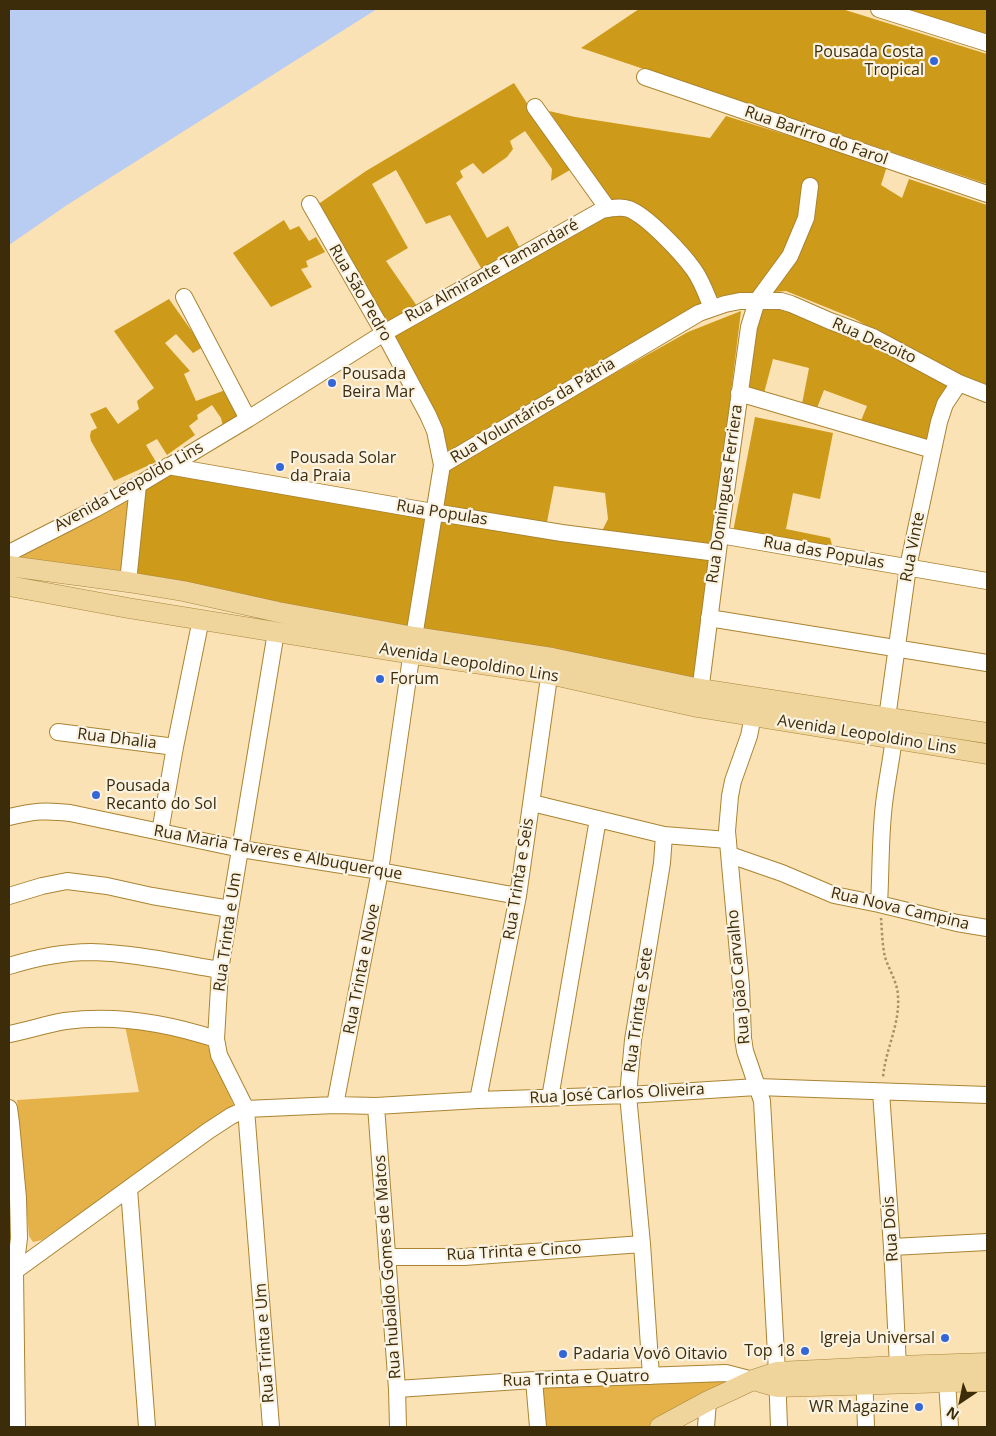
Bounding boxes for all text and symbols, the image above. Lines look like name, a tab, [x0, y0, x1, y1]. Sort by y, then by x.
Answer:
place label: Pousada Costa Tropical	[814, 42, 924, 80]
marker: Pousada Costa Tropical	[928, 55, 940, 67]
street label: Rua Barirro do Farol	[742, 102, 890, 170]
street label: Rua Almirante Tamandaré	[402, 215, 582, 327]
street label: Rua São Pedro	[325, 241, 395, 345]
street label: Rua Dezoito	[829, 314, 919, 368]
street label: Rua Voluntários da Pátria	[447, 354, 619, 468]
place label: Pousada Beira Mar	[342, 364, 415, 402]
marker: Pousada Beira Mar	[326, 377, 338, 389]
street label: Rua Domingues Ferriera	[703, 403, 747, 585]
street label: Avenida Leopoldo Lins	[51, 438, 207, 536]
place label: Pousada Solar da Praia	[290, 448, 396, 486]
marker: Pousada Solar da Praia	[274, 461, 286, 473]
street label: Rua Populas	[395, 496, 489, 530]
street label: Rua Vinte	[897, 510, 929, 584]
street label: Rua das Populas	[762, 533, 886, 573]
street label: Avenida Leopoldino Lins	[378, 639, 560, 687]
place label: Forum	[390, 669, 439, 689]
marker: Forum	[374, 673, 386, 685]
street label: Avenida Leopoldino Lins	[776, 711, 958, 759]
street label: Rua Dhalia	[76, 725, 158, 753]
place label: Pousada Recanto do Sol	[106, 776, 217, 814]
marker: Pousada Recanto do Sol	[90, 789, 102, 801]
street label: Rua Trinta e Seis	[500, 817, 538, 941]
street label: Rua Maria Taveres e Albuquerque	[152, 822, 404, 884]
street label: Rua Trinta e Um	[210, 871, 246, 993]
street label: Rua Nova Campina	[829, 884, 971, 934]
street label: Rua Trinta e Nove	[340, 902, 384, 1036]
street label: Rua João Carvalho	[724, 909, 754, 1045]
street label: Rua Trinta e Sete	[621, 946, 657, 1074]
street label: Rua José Carlos Oliveira	[529, 1080, 705, 1108]
street label: Rua hubaldo Gomes de Matos	[371, 1154, 405, 1380]
street label: Rua Dois	[879, 1196, 903, 1262]
street label: Rua Trinta e Cinco	[446, 1239, 582, 1265]
street label: Rua Trinta e Um	[251, 1282, 279, 1404]
place label: Igreja Universal	[820, 1328, 935, 1348]
marker: Igreja Universal	[939, 1332, 951, 1344]
place label: Top 18	[744, 1341, 795, 1361]
place label: Padaria Vovô Oitavio	[573, 1344, 727, 1364]
marker: Top 18	[799, 1345, 811, 1357]
marker: Padaria Vovô Oitavio	[557, 1348, 569, 1360]
street label: Rua Trinta e Quatro	[502, 1367, 650, 1391]
north arrow	[936, 1376, 986, 1426]
place label: WR Magazine	[809, 1397, 909, 1417]
marker: WR Magazine	[913, 1401, 925, 1413]
text: N	[942, 1403, 962, 1425]

